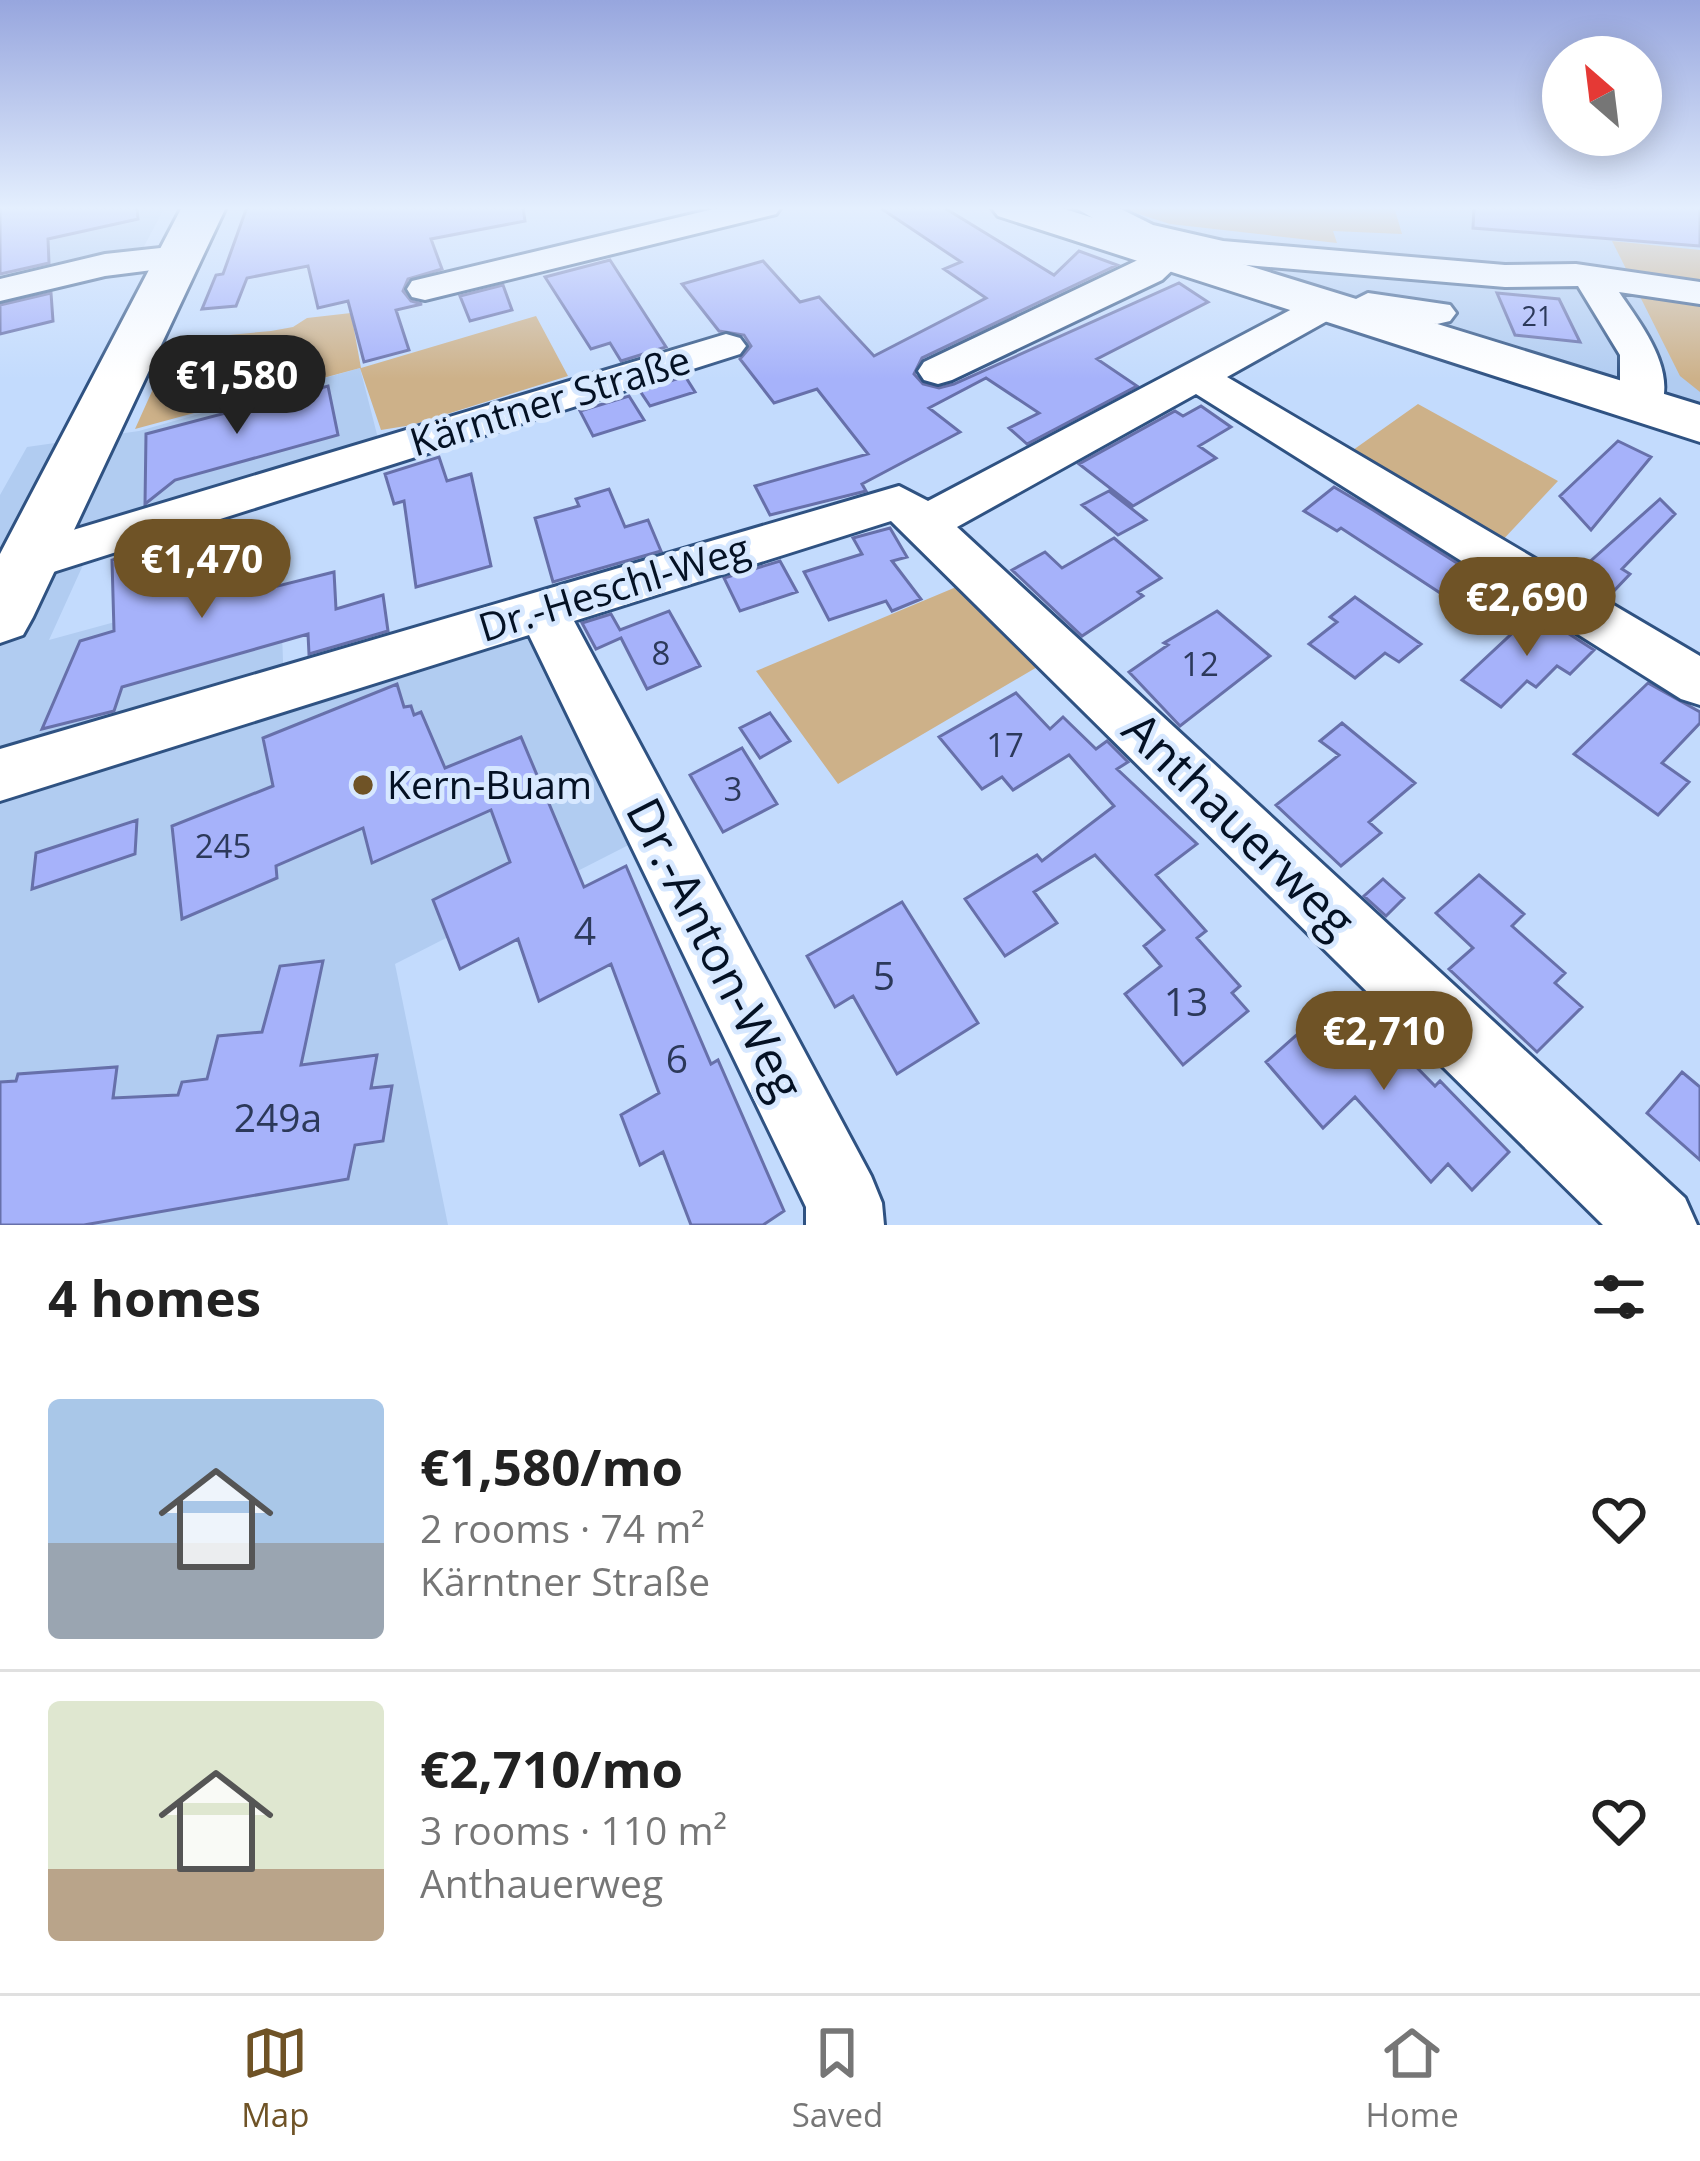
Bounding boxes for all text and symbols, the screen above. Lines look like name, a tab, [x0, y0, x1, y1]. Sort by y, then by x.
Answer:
north arrow	[1542, 36, 1662, 156]
map controls	[1542, 36, 1662, 156]
house number: 21	[1522, 297, 1552, 334]
street label: Kärntner Straße	[403, 332, 696, 467]
pin: €1,580	[139, 335, 335, 437]
text: €1,580	[176, 347, 298, 400]
pin: €1,470	[104, 519, 300, 621]
street label: Dr.-Heschl-Weg	[472, 520, 755, 653]
text: €1,470	[141, 531, 263, 584]
pin: €2,690	[1429, 557, 1625, 659]
text: €2,690	[1466, 569, 1588, 622]
house number: 8	[652, 630, 670, 675]
house number: 12	[1181, 641, 1219, 686]
street label: Anthauerweg	[1110, 697, 1370, 951]
house number: 17	[986, 722, 1024, 767]
place label: Kern-Buam	[387, 757, 592, 810]
house number: 3	[724, 766, 742, 811]
marker: Kern-Buam	[350, 772, 376, 798]
street label: Dr.-Anton-Weg	[612, 786, 820, 1110]
house number: 245	[195, 823, 251, 868]
house number: 4	[574, 903, 596, 956]
house number: 5	[873, 948, 895, 1001]
house number: 13	[1164, 974, 1208, 1027]
pin: €2,710	[1286, 991, 1482, 1093]
text: €2,710	[1323, 1003, 1445, 1056]
house number: 6	[666, 1031, 688, 1084]
house number: 249a	[234, 1090, 322, 1143]
text: 4 homes	[48, 1262, 261, 1332]
icon: filters	[1586, 1264, 1652, 1330]
text: €1,580/mo	[420, 1431, 683, 1501]
icon: home	[144, 1447, 288, 1591]
icon: heart	[1586, 1486, 1652, 1552]
text: 2 rooms · 74 m²	[420, 1501, 705, 1554]
text: Kärntner Straße	[420, 1554, 710, 1607]
text: €2,710/mo	[420, 1733, 683, 1803]
icon: home	[144, 1749, 288, 1893]
icon: heart	[1586, 1788, 1652, 1854]
text: 3 rooms · 110 m²	[420, 1803, 727, 1856]
text: Anthauerweg	[420, 1856, 663, 1909]
tab: Map	[241, 2020, 309, 2137]
tab: Saved	[792, 2020, 883, 2137]
tab: Home	[1366, 2020, 1459, 2137]

